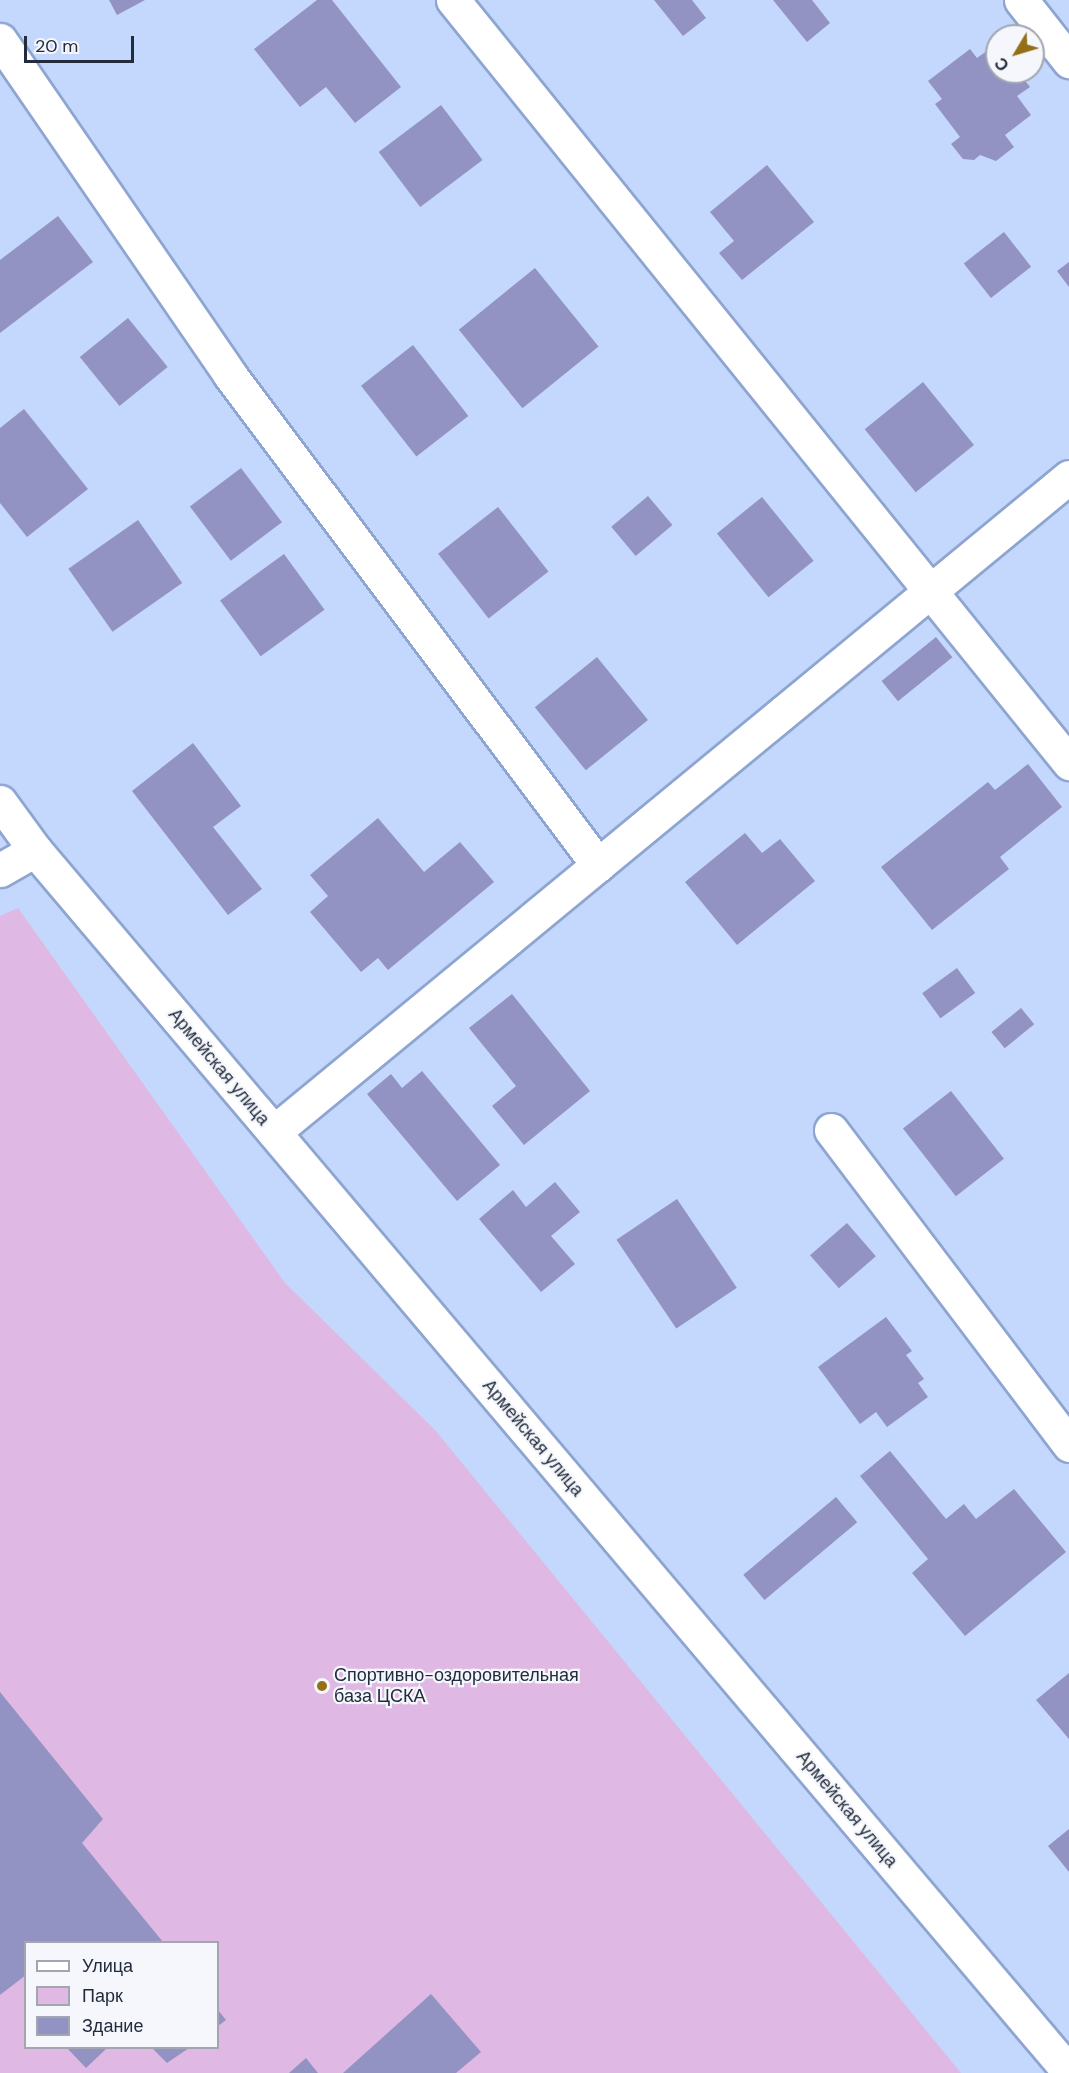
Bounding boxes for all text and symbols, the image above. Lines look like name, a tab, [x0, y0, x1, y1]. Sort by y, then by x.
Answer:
scale bar	[27, 24, 136, 62]
north arrow	[985, 24, 1045, 84]
text: 20 m	[35, 34, 78, 58]
text: С	[990, 53, 1014, 75]
street label: Армейская улица	[164, 1004, 274, 1130]
street label: Армейская улица	[478, 1375, 588, 1501]
place label: Спортивно-оздоровительная база ЦСКА	[334, 1665, 579, 1708]
marker: Спортивно-оздоровительная база ЦСКА	[315, 1679, 329, 1693]
street label: Армейская улица	[792, 1746, 902, 1872]
legend	[24, 1941, 219, 2049]
text: Улица	[82, 1954, 133, 1978]
text: Парк	[82, 1984, 123, 2008]
text: Здание	[82, 2014, 143, 2038]

